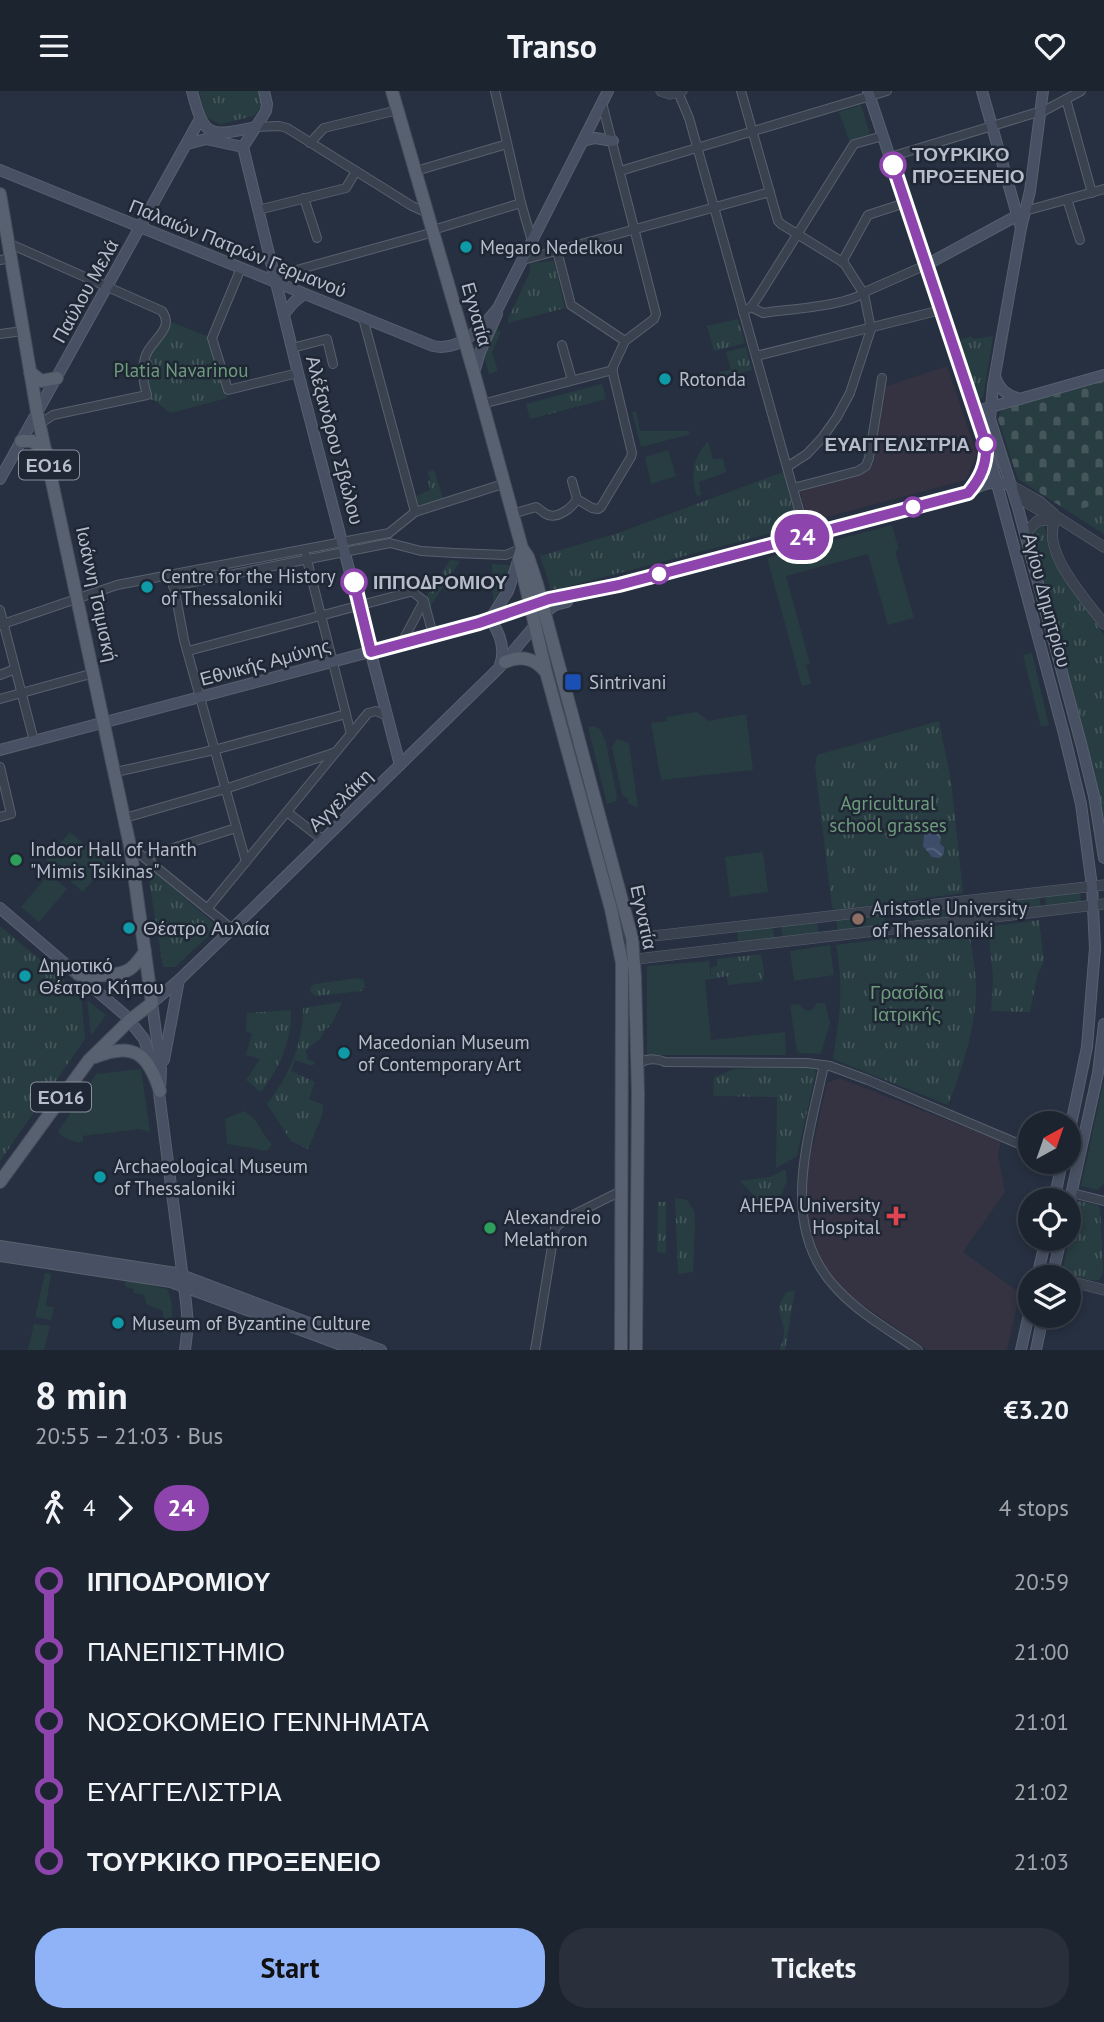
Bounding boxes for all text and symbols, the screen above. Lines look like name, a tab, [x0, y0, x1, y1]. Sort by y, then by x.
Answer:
text: Transo	[507, 25, 597, 67]
icon: menu	[35, 27, 73, 65]
icon: heart	[1031, 27, 1069, 65]
place label: ΤΟΥΡΚΙΚΟ ΠΡΟΞΕΝΕΙΟ	[912, 142, 1025, 188]
marker: ΤΟΥΡΚΙΚΟ ΠΡΟΞΕΝΕΙΟ	[880, 152, 906, 178]
street label: Παλαιών Πατρών Γερμανού	[126, 193, 350, 303]
street label: Παύλου Μελά	[47, 235, 123, 347]
place label: Megaro Nedelkou	[480, 235, 623, 259]
marker: Megaro Nedelkou	[458, 239, 474, 255]
street label: Εγνατία	[456, 279, 498, 349]
street label: Αλέξανδρου Σβώλου	[301, 353, 369, 527]
park label: Platia Navarinou	[114, 358, 248, 382]
place label: Rotonda	[679, 367, 746, 391]
marker: Rotonda	[657, 371, 673, 387]
place label: ΕΥΑΓΓΕΛΙΣΤΡΙΑ	[825, 432, 970, 456]
marker: ΕΥΑΓΓΕΛΙΣΤΡΙΑ	[976, 434, 996, 454]
road number: ΕΟ16	[19, 451, 79, 479]
unlabelled marker	[903, 497, 923, 517]
line badge: 24	[770, 514, 834, 560]
text: 24	[788, 521, 816, 552]
street label: Ιωάννη Τσιμισκή	[71, 524, 123, 664]
street label: Αγίου Δημητρίου	[1018, 530, 1076, 670]
place label: Centre for the History of Thessaloniki	[161, 564, 336, 610]
unlabelled marker	[649, 564, 669, 584]
marker: ΙΠΠΟΔΡΟΜΙΟΥ	[341, 569, 367, 595]
place label: ΙΠΠΟΔΡΟΜΙΟΥ	[373, 570, 507, 594]
marker: Centre for the History of Thessaloniki	[139, 579, 155, 595]
street label: Εθνικής Αμύνης	[197, 633, 333, 691]
place label: Sintrivani	[589, 670, 667, 694]
marker: Sintrivani	[563, 672, 583, 692]
street label: Αγγελάκη	[303, 764, 377, 836]
park label: Agricultural school grasses	[829, 791, 947, 837]
place label: Indoor Hall of Hanth "Mimis Tsikinas"	[30, 837, 197, 883]
marker: Indoor Hall of Hanth "Mimis Tsikinas"	[8, 852, 24, 868]
street label: Εγνατία	[625, 883, 663, 951]
place label: Aristotle University of Thessaloniki	[872, 896, 1027, 942]
marker: Aristotle University of Thessaloniki	[850, 911, 866, 927]
place label: Θέατρο Αυλαία	[143, 916, 270, 940]
marker: Θέατρο Αυλαία	[121, 920, 137, 936]
place label: Δημοτικό Θέατρο Κήπου	[39, 953, 164, 999]
marker: Δημοτικό Θέατρο Κήπου	[17, 968, 33, 984]
park label: Γρασίδια Ιατρικής	[870, 980, 944, 1026]
place label: Macedonian Museum of Contemporary Art	[358, 1030, 530, 1076]
marker: Macedonian Museum of Contemporary Art	[336, 1045, 352, 1061]
road number: ΕΟ16	[31, 1083, 91, 1112]
north arrow	[1018, 1111, 1082, 1174]
map controls	[1018, 1111, 1081, 1328]
place label: Archaeological Museum of Thessaloniki	[114, 1154, 308, 1200]
marker: Archaeological Museum of Thessaloniki	[92, 1169, 108, 1185]
button: locate	[1018, 1188, 1081, 1251]
place label: AHEPA University Hospital	[740, 1193, 880, 1239]
place label: Alexandreio Melathron	[504, 1205, 601, 1251]
marker: AHEPA University Hospital	[886, 1206, 906, 1226]
marker: Alexandreio Melathron	[482, 1220, 498, 1236]
button: layers	[1018, 1265, 1081, 1328]
place label: Museum of Byzantine Culture	[132, 1311, 371, 1335]
marker: Museum of Byzantine Culture	[110, 1315, 126, 1331]
text: 8 min	[35, 1370, 128, 1419]
text: €3.20	[1004, 1393, 1069, 1426]
text: 20:55 – 21:03 · Bus	[35, 1421, 223, 1450]
icon: walk	[35, 1489, 73, 1527]
icon: forward	[106, 1489, 144, 1527]
text: 24	[168, 1492, 195, 1523]
text: 4	[83, 1493, 96, 1522]
text: 4 stops	[999, 1493, 1069, 1522]
text: ΙΠΠΟΔΡΟΜΙΟΥ	[87, 1565, 271, 1598]
text: 20:59	[1014, 1567, 1069, 1596]
text: ΠΑΝΕΠΙΣΤΗΜΙΟ	[87, 1635, 285, 1668]
text: 21:00	[1014, 1637, 1069, 1666]
text: ΝΟΣΟΚΟΜΕΙΟ ΓΕΝΝΗΜΑΤΑ	[87, 1705, 429, 1738]
text: 21:01	[1014, 1707, 1069, 1736]
text: ΕΥΑΓΓΕΛΙΣΤΡΙΑ	[87, 1775, 282, 1808]
text: 21:02	[1014, 1777, 1069, 1806]
text: ΤΟΥΡΚΙΚΟ ΠΡΟΞΕΝΕΙΟ	[87, 1845, 381, 1878]
text: 21:03	[1014, 1847, 1069, 1876]
button: Start	[35, 1928, 545, 2008]
button: Tickets	[559, 1928, 1069, 2008]

